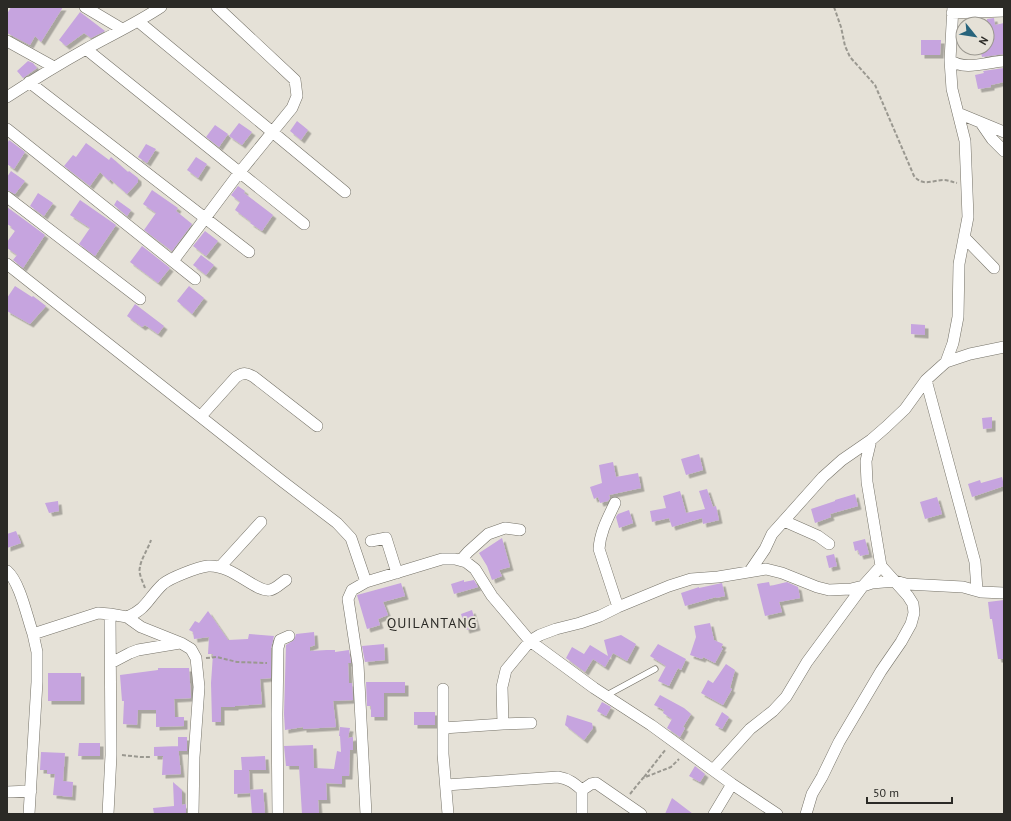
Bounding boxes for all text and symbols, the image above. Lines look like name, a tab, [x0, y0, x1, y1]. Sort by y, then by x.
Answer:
north arrow	[955, 16, 995, 56]
text: N	[976, 34, 992, 48]
district label: QUILANTANG	[387, 614, 477, 632]
scale bar	[867, 779, 952, 805]
text: 50 m	[873, 785, 899, 800]

